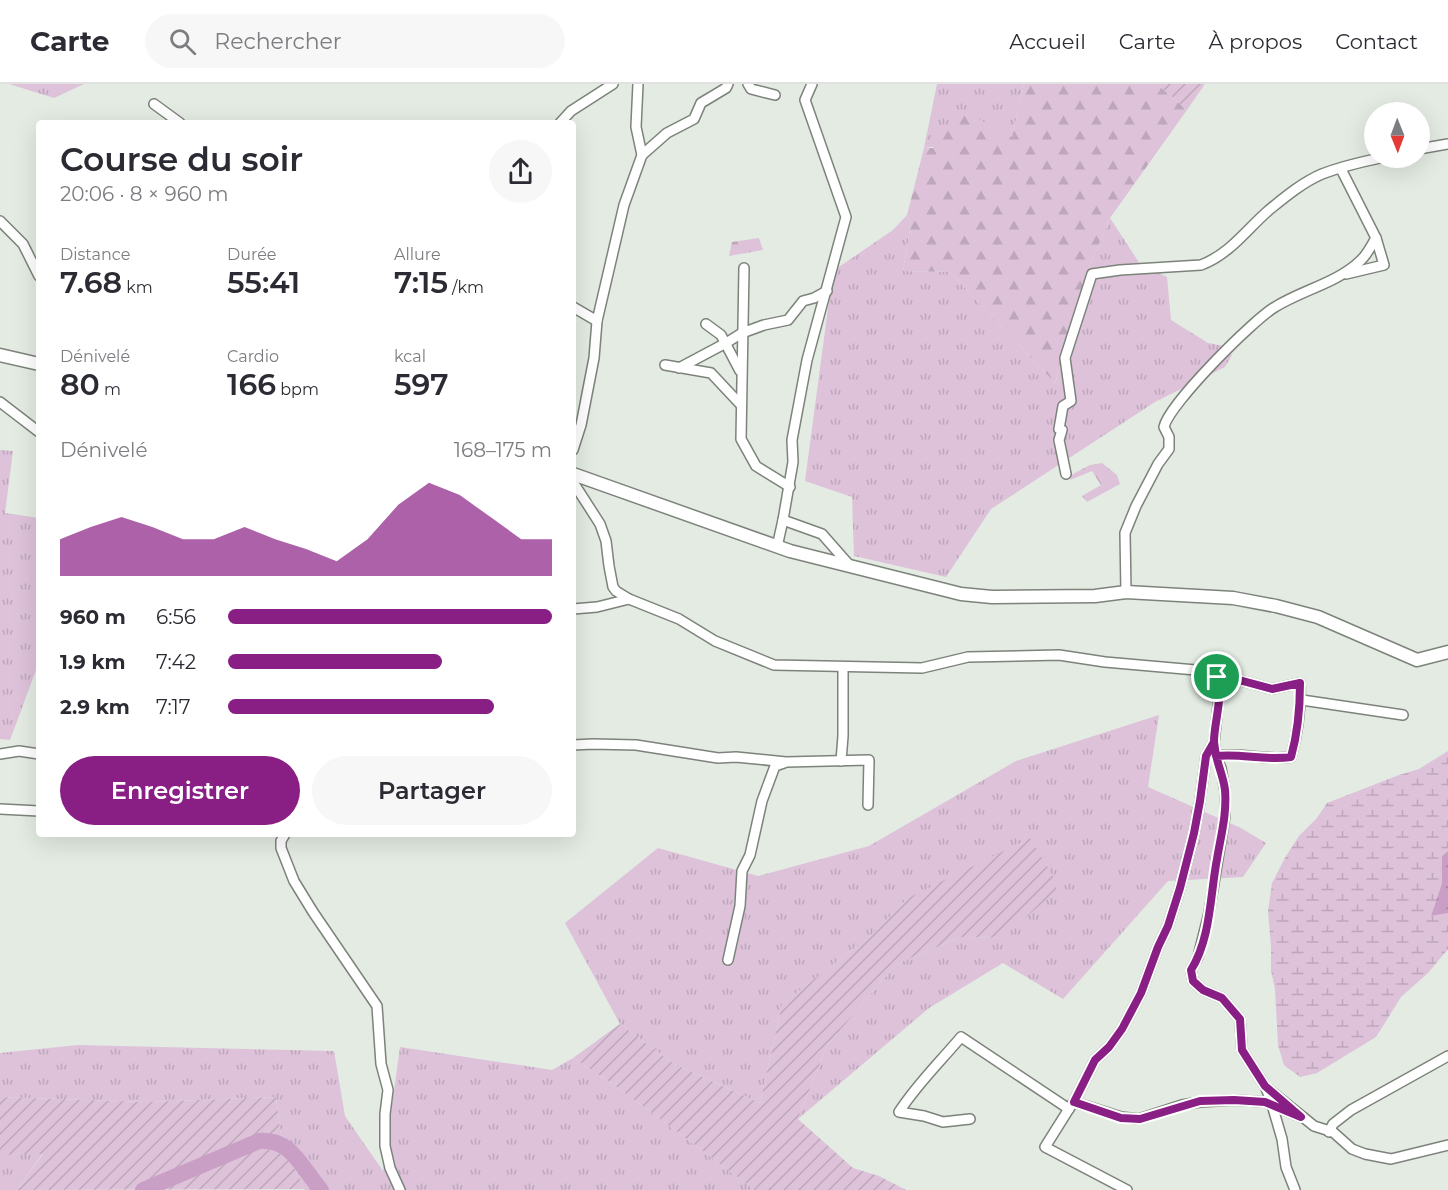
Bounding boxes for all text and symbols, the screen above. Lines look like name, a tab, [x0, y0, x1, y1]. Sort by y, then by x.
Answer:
search box	[145, 14, 565, 68]
text: Carte	[30, 24, 109, 58]
icon: search	[166, 25, 199, 58]
text: Rechercher	[214, 28, 342, 55]
text: Accueil	[1009, 29, 1086, 54]
text: Carte	[1119, 29, 1175, 54]
text: À propos	[1208, 29, 1302, 54]
text: Contact	[1335, 29, 1418, 54]
north arrow	[1364, 102, 1430, 168]
map controls	[1364, 102, 1430, 168]
text: Course du soir	[60, 139, 303, 179]
button: share	[489, 140, 552, 203]
text: 20:06 · 8 × 960 m	[60, 182, 229, 206]
text: Distance	[60, 245, 130, 264]
text: Durée	[227, 245, 277, 264]
text: Allure	[394, 245, 441, 264]
text: 7.68	[60, 264, 122, 301]
text: 55:41	[227, 264, 300, 301]
text: 7:15	[394, 264, 448, 301]
text: km	[122, 278, 153, 297]
text: /km	[448, 278, 484, 297]
text: Dénivelé	[60, 347, 130, 366]
text: Cardio	[227, 347, 279, 366]
text: kcal	[394, 347, 426, 366]
text: 80	[60, 366, 100, 403]
text: 166	[227, 366, 276, 403]
text: 597	[394, 366, 448, 403]
text: m	[100, 380, 121, 399]
text: bpm	[276, 380, 319, 399]
text: Dénivelé	[60, 438, 148, 462]
text: 168–175 m	[454, 438, 552, 462]
text: 960 m	[60, 605, 126, 629]
text: 6:56	[156, 605, 196, 629]
text: 1.9 km	[60, 650, 126, 674]
text: 7:42	[156, 650, 196, 674]
pin	[1191, 651, 1242, 702]
icon: arrive	[1200, 660, 1233, 693]
text: 2.9 km	[60, 695, 130, 719]
text: 7:17	[156, 695, 191, 719]
button: Enregistrer	[60, 756, 300, 825]
button: Partager	[312, 756, 552, 825]

